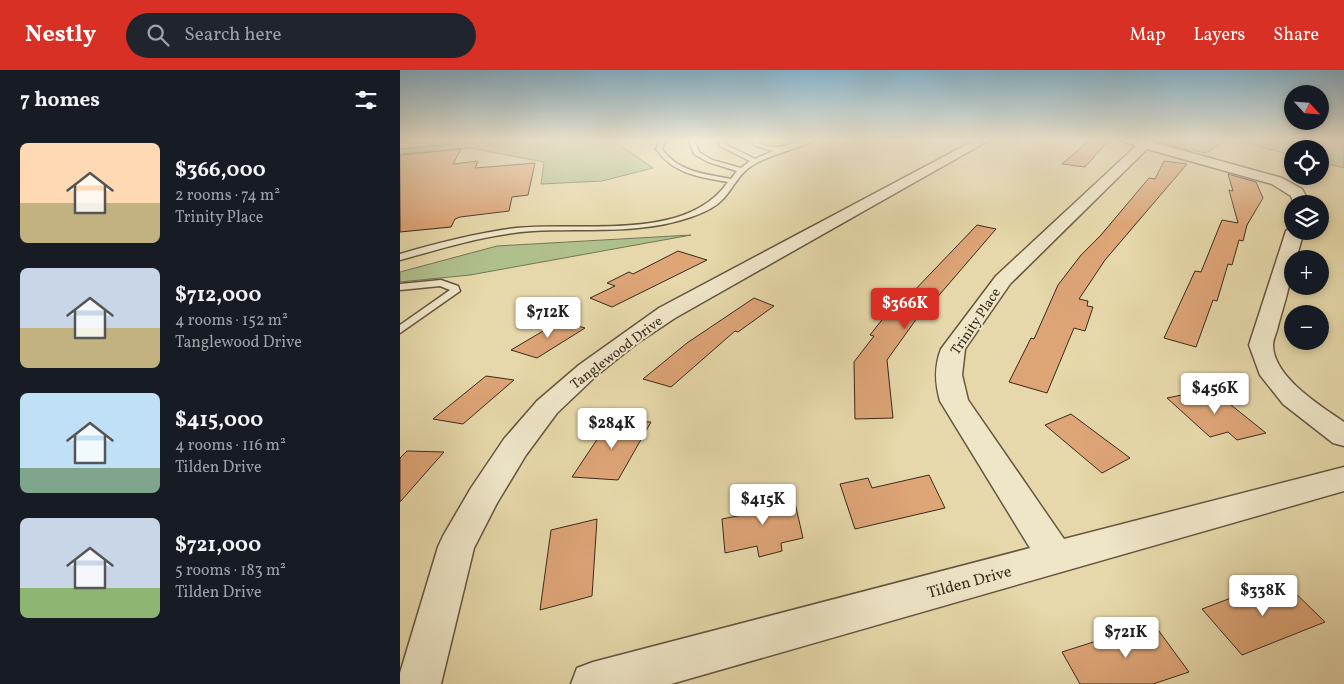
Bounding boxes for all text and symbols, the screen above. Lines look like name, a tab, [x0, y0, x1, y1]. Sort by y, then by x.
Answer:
search box	[126, 13, 476, 58]
text: Nestly	[25, 18, 96, 52]
icon: search	[144, 21, 172, 49]
text: Search here	[184, 22, 282, 48]
text: Map	[1129, 23, 1165, 48]
text: Layers	[1193, 23, 1245, 48]
text: Share	[1273, 23, 1319, 48]
north arrow	[1284, 85, 1329, 130]
map controls	[1284, 85, 1329, 350]
text: 7 homes	[20, 86, 100, 115]
icon: filters	[352, 86, 380, 114]
button: locate	[1284, 140, 1329, 185]
text: $366,000	[175, 156, 266, 185]
icon: home	[60, 163, 120, 223]
text: 2 rooms · 74 m²	[175, 185, 280, 207]
button: layers	[1284, 195, 1329, 240]
text: Trinity Place	[175, 207, 263, 229]
button: +	[1284, 250, 1329, 295]
text: $712,000	[175, 281, 261, 310]
street label: Trinity Place	[947, 284, 1006, 359]
icon: home	[60, 288, 120, 348]
pin: $366K	[870, 288, 940, 330]
text: $366K	[882, 293, 928, 315]
pin: $712K	[513, 296, 583, 339]
text: $712K	[527, 302, 569, 324]
button: −	[1284, 305, 1329, 350]
text: 4 rooms · 152 m²	[175, 310, 288, 332]
street label: Tanglewood Drive	[567, 312, 667, 394]
text: Tanglewood Drive	[175, 332, 302, 354]
pin: $456K	[1180, 372, 1250, 415]
text: $456K	[1192, 378, 1238, 400]
text: $415,000	[175, 406, 263, 435]
pin: $284K	[577, 408, 647, 450]
icon: home	[60, 413, 120, 473]
text: $284K	[589, 413, 635, 435]
text: 4 rooms · 116 m²	[175, 435, 286, 457]
text: Tilden Drive	[175, 457, 262, 479]
pin: $415K	[728, 484, 798, 526]
text: $415K	[741, 489, 785, 511]
text: $721,000	[175, 531, 261, 560]
icon: home	[60, 538, 120, 598]
text: 5 rooms · 183 m²	[175, 560, 286, 582]
street label: Tilden Drive	[925, 561, 1014, 605]
pin: $338K	[1228, 574, 1298, 617]
text: $338K	[1240, 580, 1286, 602]
text: Tilden Drive	[175, 582, 262, 604]
pin: $721K	[1091, 616, 1161, 659]
text: $721K	[1105, 622, 1147, 644]

